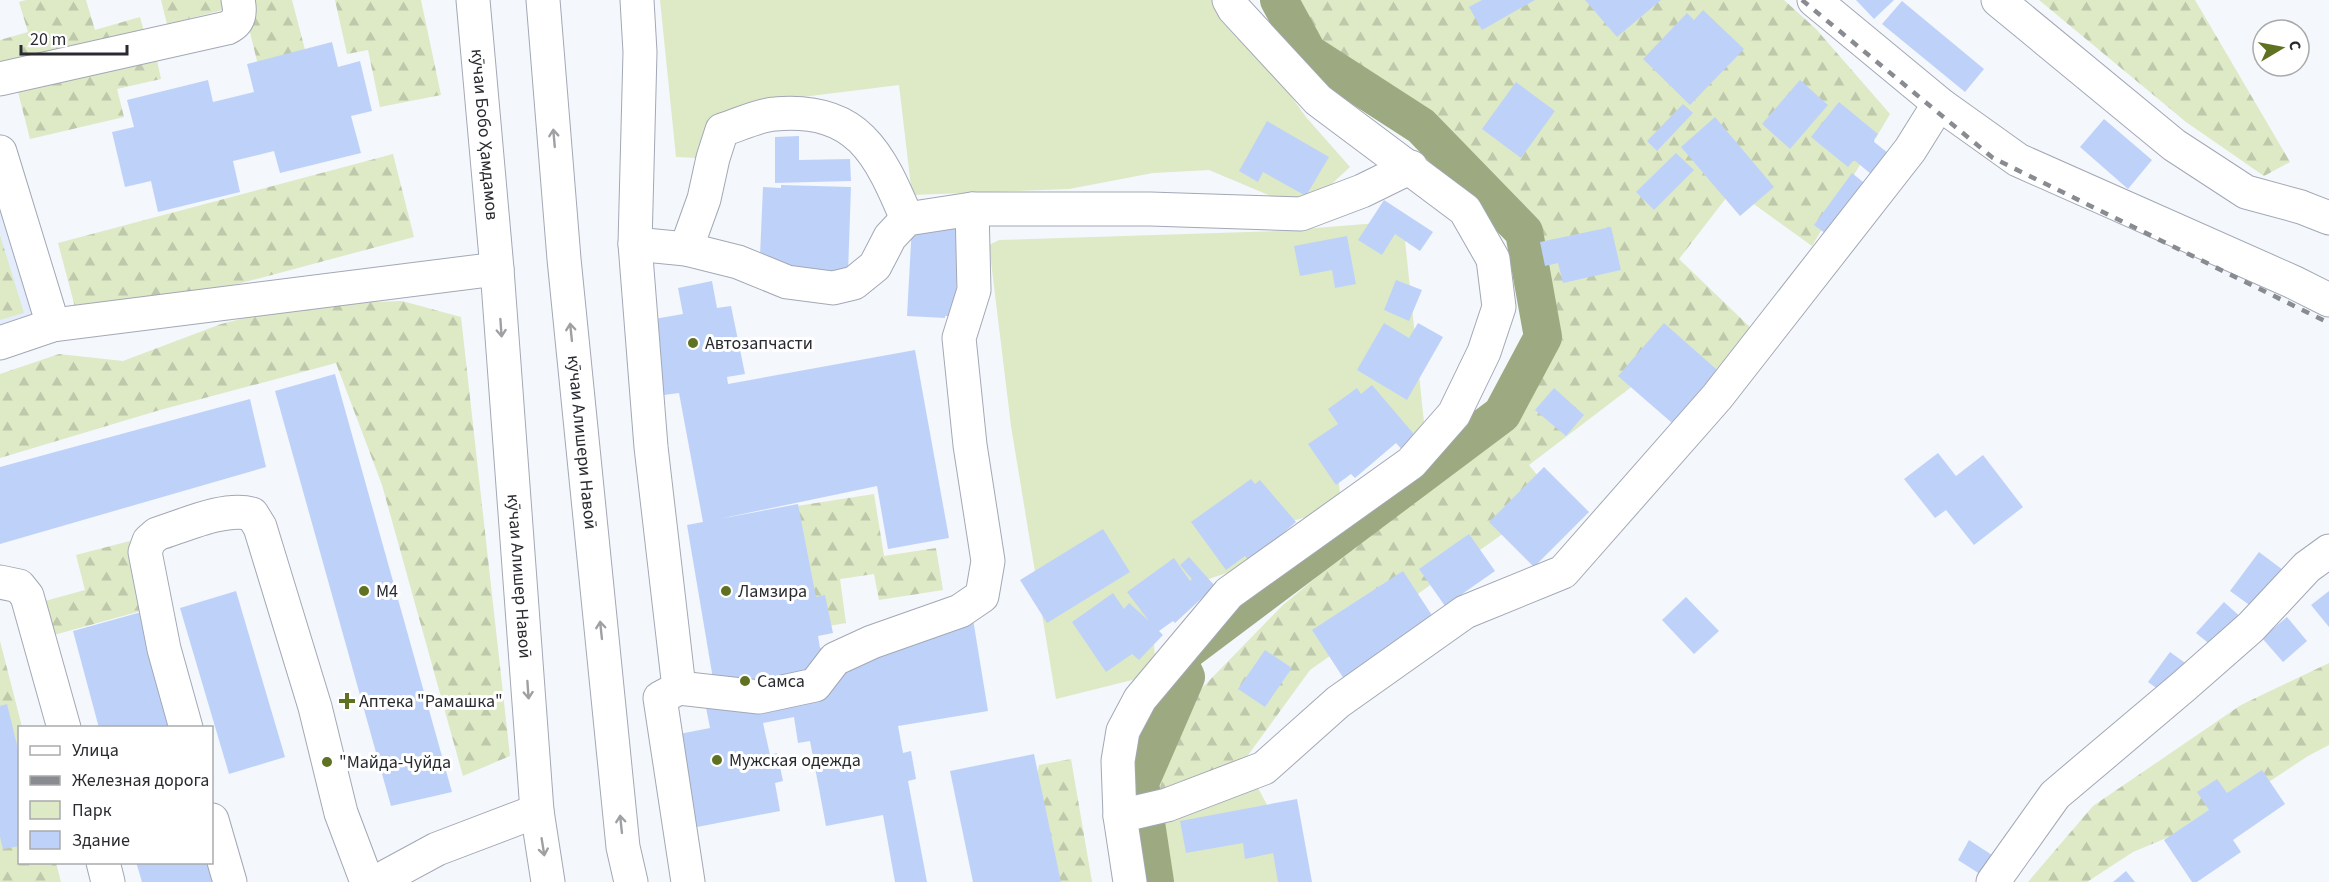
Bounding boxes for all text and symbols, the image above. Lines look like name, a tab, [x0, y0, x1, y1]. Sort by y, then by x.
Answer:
scale bar	[21, 18, 128, 56]
north arrow	[2251, 18, 2311, 78]
text: 20 m	[30, 27, 66, 52]
text: С	[2283, 39, 2306, 52]
street label: кӯчаи Бобо Ҳамдамов	[465, 48, 505, 221]
one-way arrow	[548, 128, 559, 148]
one-way arrow	[496, 317, 507, 337]
one-way arrow	[565, 322, 576, 342]
place label: Автозапчасти	[705, 331, 813, 356]
marker: Автозапчасти	[686, 336, 700, 350]
street label: кӯчаи Алишери Навоӣ	[561, 354, 604, 531]
street label: кӯчаи Алишер Навоӣ	[501, 493, 538, 659]
place label: М4	[376, 579, 398, 604]
place label: Ламзира	[738, 579, 807, 604]
marker: М4	[357, 584, 371, 598]
marker: Ламзира	[719, 584, 733, 598]
one-way arrow	[595, 621, 606, 641]
place label: Самса	[757, 669, 805, 694]
marker: Самса	[738, 674, 752, 688]
one-way arrow	[523, 679, 534, 699]
place label: Аптека "Рамашка"	[359, 689, 503, 714]
marker: Аптека "Рамашка"	[340, 694, 354, 708]
legend	[18, 726, 213, 864]
text: Улица	[72, 738, 119, 763]
place label: Мужская одежда	[729, 748, 861, 773]
place label: "Майда-Чуйда	[339, 750, 451, 775]
marker: Мужская одежда	[710, 753, 724, 767]
marker: "Майда-Чуйда	[320, 755, 334, 769]
text: Железная дорога	[72, 768, 209, 793]
text: Парк	[72, 798, 112, 823]
one-way arrow	[615, 815, 626, 835]
text: Здание	[72, 828, 130, 853]
one-way arrow	[537, 836, 548, 856]

